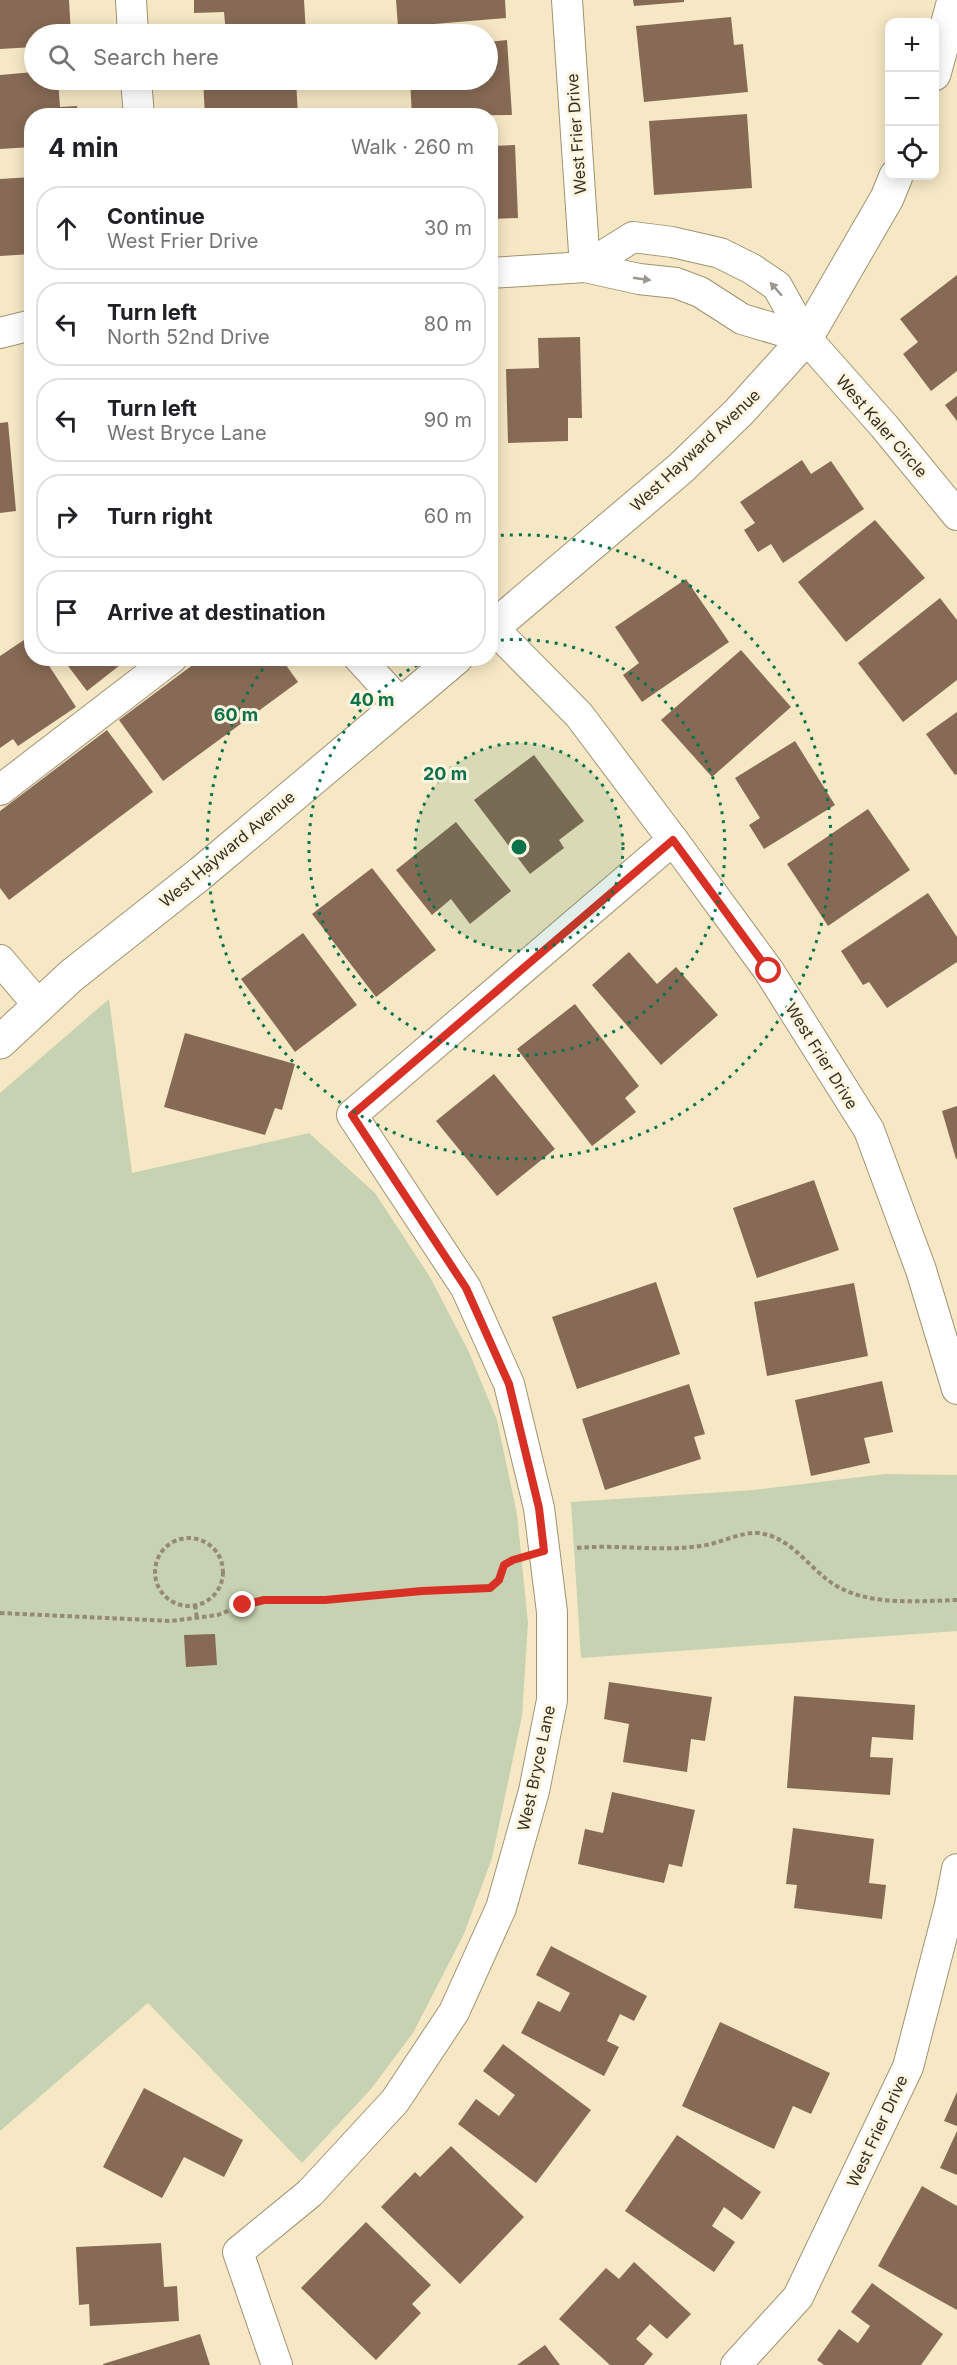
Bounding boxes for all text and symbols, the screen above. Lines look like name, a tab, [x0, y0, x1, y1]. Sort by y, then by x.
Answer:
map controls	[885, 18, 939, 180]
button: +	[885, 18, 939, 72]
search box	[24, 24, 498, 90]
icon: search	[45, 41, 78, 74]
text: Search here	[93, 44, 219, 70]
button: −	[885, 72, 939, 126]
street label: West Frier Drive	[562, 73, 590, 195]
button: locate	[885, 126, 939, 180]
text: 4 min	[48, 132, 119, 163]
text: Walk · 260 m	[351, 135, 474, 159]
text: Continue	[107, 203, 205, 229]
icon: ahead	[50, 212, 83, 245]
text: 30 m	[424, 216, 472, 240]
text: West Frier Drive	[107, 229, 258, 253]
one-way arrow	[633, 275, 652, 284]
one-way arrow	[769, 281, 783, 296]
text: Turn left	[107, 299, 197, 325]
icon: left	[50, 308, 83, 341]
text: 80 m	[424, 312, 472, 336]
text: North 52nd Drive	[107, 325, 270, 349]
street label: West Kaler Circle	[832, 371, 932, 481]
street label: West Hayward Avenue	[626, 385, 764, 515]
text: Turn left	[107, 395, 197, 421]
icon: left	[50, 404, 83, 437]
text: 90 m	[424, 408, 472, 432]
text: West Bryce Lane	[107, 421, 267, 445]
icon: right	[50, 500, 83, 533]
text: Turn right	[107, 503, 213, 529]
text: 60 m	[424, 504, 472, 528]
icon: arrive	[50, 596, 83, 629]
text: Arrive at destination	[107, 599, 326, 625]
text: 40 m	[350, 689, 395, 710]
text: 60 m	[214, 704, 258, 725]
text: 20 m	[423, 763, 467, 784]
street label: West Hayward Avenue	[155, 787, 299, 911]
centre of rings	[509, 837, 529, 857]
route start	[755, 957, 781, 983]
street label: West Frier Drive	[781, 999, 863, 1113]
route end	[229, 1591, 255, 1617]
street label: West Bryce Lane	[513, 1703, 559, 1833]
street label: West Frier Drive	[842, 2072, 912, 2190]

